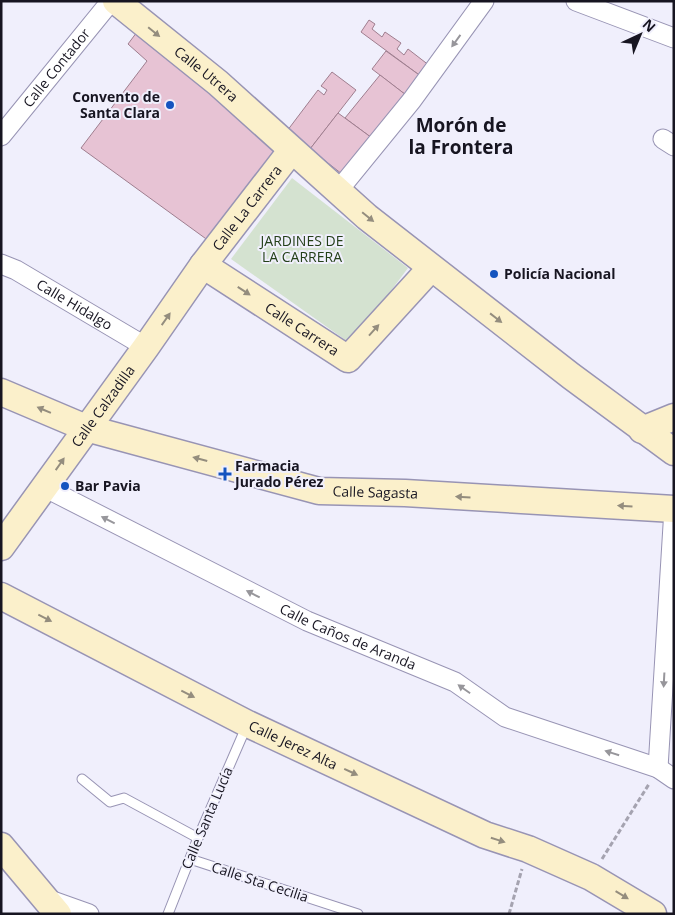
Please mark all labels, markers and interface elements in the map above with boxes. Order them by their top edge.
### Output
north arrow [615,10,665,60]
text: N [639,14,660,36]
street label: Calle Contador [18,24,94,111]
one-way arrow [148,26,161,37]
one-way arrow [450,34,461,47]
street label: Calle Utrera [171,42,242,106]
place label: Convento de Santa Clara [72,87,160,122]
marker: Convento de Santa Clara [164,99,176,111]
district label: Morón de la Frontera [408,112,514,160]
street label: Calle La Carrera [208,161,286,254]
one-way arrow [361,212,374,223]
park label: JARDINES DE LA CARRERA [259,231,343,266]
place label: Policía Nacional [504,264,615,283]
marker: Policía Nacional [488,268,500,280]
street label: Calle Hidalgo [33,274,116,334]
one-way arrow [237,287,250,296]
street label: Calle Carrera [262,298,343,360]
one-way arrow [161,312,171,325]
one-way arrow [489,312,502,323]
one-way arrow [368,325,380,337]
street label: Calle Calzadilla [67,361,139,451]
one-way arrow [36,406,51,413]
one-way arrow [192,455,207,463]
place label: Farmacia Jurado Pérez [233,456,324,491]
one-way arrow [55,458,65,471]
marker: Farmacia Jurado Pérez [219,468,231,480]
place label: Bar Pavia [75,476,141,495]
marker: Bar Pavia [59,480,71,492]
street label: Calle Sagasta [332,481,419,503]
one-way arrow [455,492,471,500]
one-way arrow [617,502,633,510]
one-way arrow [101,516,115,524]
one-way arrow [246,590,260,598]
street label: Calle Caños de Aranda [277,599,419,674]
one-way arrow [38,614,51,623]
one-way arrow [659,672,667,688]
one-way arrow [458,684,471,694]
one-way arrow [181,690,196,698]
street label: Calle Jerez Alta [246,716,341,774]
one-way arrow [605,749,620,756]
street label: Calle Santa Lucía [176,764,237,872]
one-way arrow [343,768,358,776]
one-way arrow [491,836,506,844]
street label: Calle Sta Cecilia [209,857,311,906]
one-way arrow [615,891,628,900]

